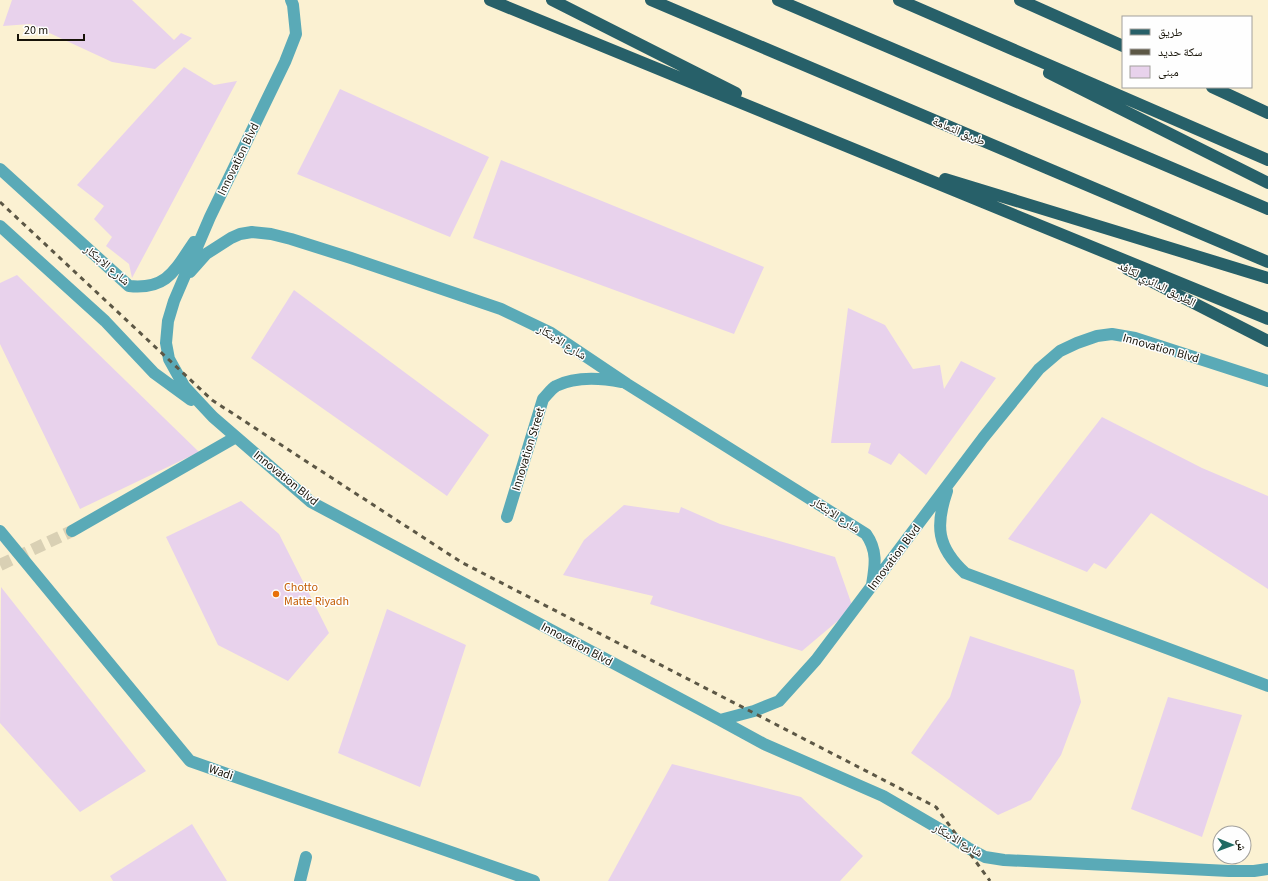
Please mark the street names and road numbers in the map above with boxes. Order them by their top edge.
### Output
street label: طريق الثمامة [930,113,988,150]
street label: Innovation Blvd [214,120,263,198]
street label: شارع الابتكار [79,241,133,290]
street label: الطريق الدائري لكافد [1114,257,1199,312]
street label: شارع الابتكار [533,320,590,364]
street label: Innovation Blvd [1121,329,1201,368]
street label: Innovation Street [508,405,549,493]
street label: Innovation Blvd [250,447,322,510]
street label: شارع الابتكار [807,493,864,538]
street label: Innovation Blvd [864,521,925,594]
street label: Innovation Blvd [538,618,616,670]
street label: Wadi [206,760,235,785]
street label: شارع الابتكار [929,819,986,862]

